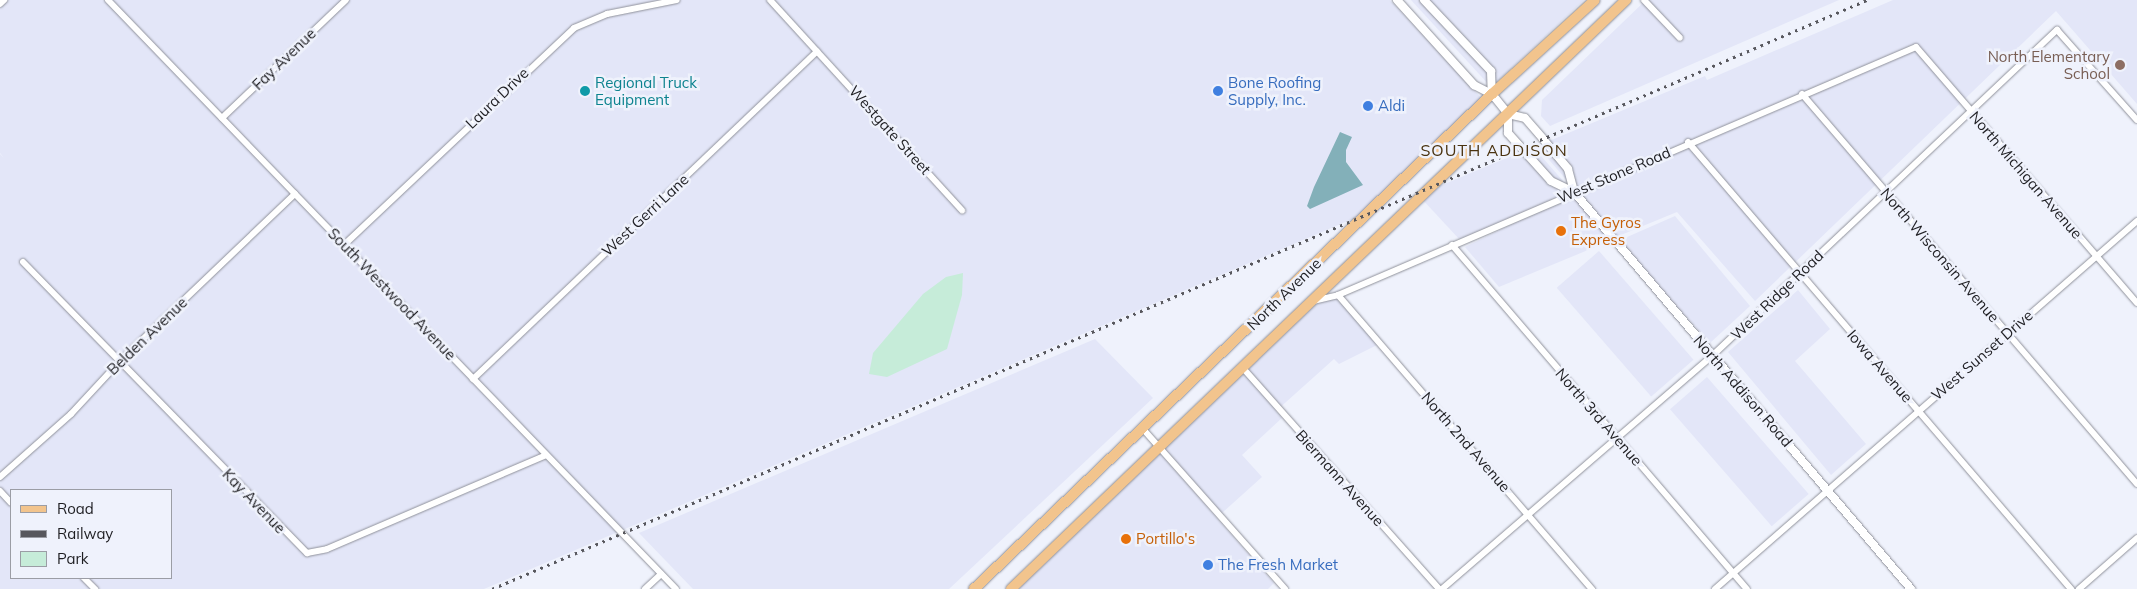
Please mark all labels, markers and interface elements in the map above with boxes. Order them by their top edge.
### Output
street label: Fay Avenue [249,24,319,94]
place label: North Elementary School [1988,47,2110,82]
marker: North Elementary School [2114,59,2126,71]
street label: Laura Drive [462,64,532,132]
place label: Regional Truck Equipment [595,73,697,108]
place label: Bone Roofing Supply, Inc. [1228,73,1321,108]
street label: Westgate Street [845,82,935,178]
marker: Regional Truck Equipment [579,85,591,97]
marker: Bone Roofing Supply, Inc. [1212,85,1224,97]
place label: Aldi [1378,97,1405,115]
marker: Aldi [1362,100,1374,112]
street label: North Michigan Avenue [1966,108,2086,242]
district label: SOUTH ADDISON [1419,140,1569,160]
street label: West Stone Road [1555,143,1673,207]
street label: West Gerri Lane [598,170,692,260]
street label: North Wisconsin Avenue [1877,184,2003,326]
place label: The Gyros Express [1571,213,1641,248]
street label: South Westwood Avenue [324,224,460,364]
marker: The Gyros Express [1555,225,1567,237]
street label: West Ridge Road [1727,246,1827,344]
street label: North Avenue [1243,254,1325,334]
street label: Belden Avenue [103,293,191,379]
street label: West Sunset Drive [1928,306,2036,404]
street label: Iowa Avenue [1844,326,1916,406]
street label: North Addison Road [1690,332,1796,450]
street label: North 3rd Avenue [1552,365,1646,469]
street label: North 2nd Avenue [1418,388,1514,496]
street label: Biermann Avenue [1292,426,1388,530]
street label: Kay Avenue [219,465,289,537]
legend [10,489,172,579]
text: Road [57,499,94,518]
text: Railway [57,524,113,543]
place label: Portillo's [1136,530,1195,548]
marker: Portillo's [1120,533,1132,545]
text: Park [57,549,89,568]
place label: The Fresh Market [1218,556,1338,574]
marker: The Fresh Market [1202,559,1214,571]

